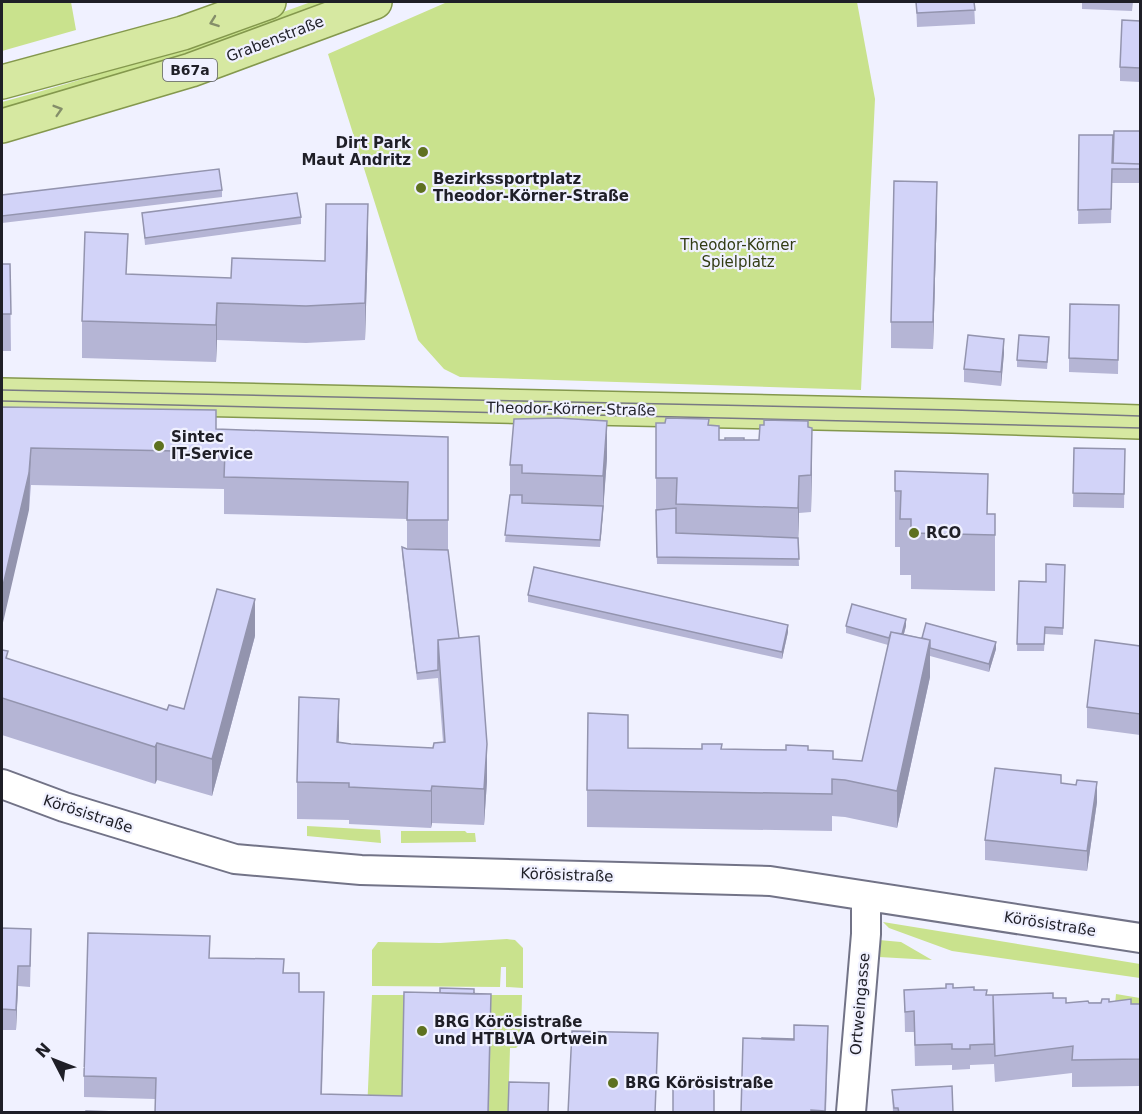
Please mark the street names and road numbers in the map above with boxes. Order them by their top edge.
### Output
street label: Grabenstraße [224,12,326,66]
road number: B67a [163,59,217,81]
street label: Theodor-Körner-Straße [485,399,656,419]
street label: Körösistraße [41,791,135,837]
street label: Körösistraße [520,864,614,886]
street label: Körösistraße [1003,908,1097,940]
street label: Ortweingasse [847,952,873,1056]

